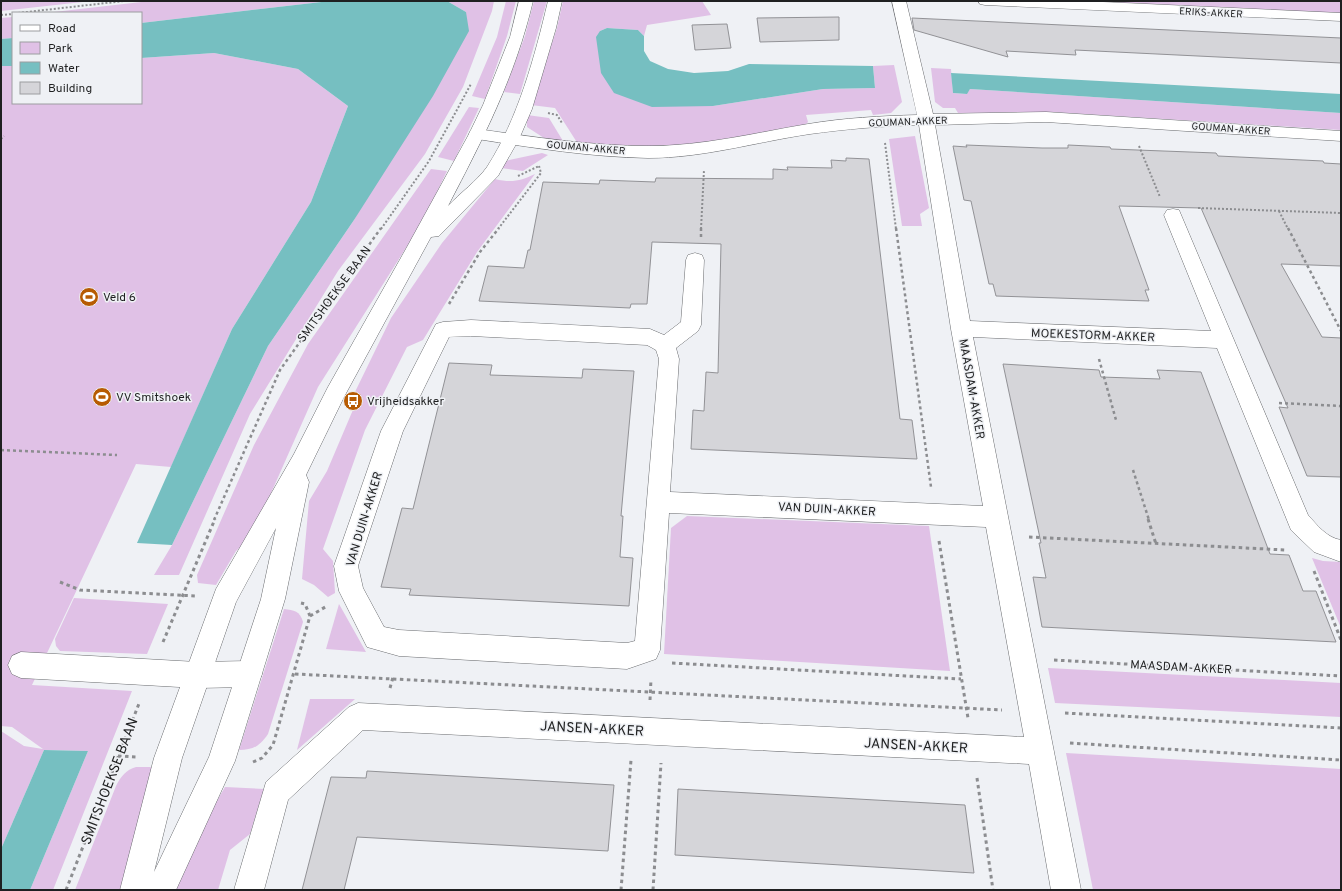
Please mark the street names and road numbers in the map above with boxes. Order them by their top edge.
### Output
street label: ERIKS-AKKER [1179,5,1243,22]
street label: GOUMAN-AKKER [868,115,948,130]
street label: GOUMAN-AKKER [1191,120,1271,139]
street label: GOUMAN-AKKER [546,139,626,158]
street label: SMITSHOEKSE BAAN [294,243,375,346]
street label: MOEKESTORM-AKKER [1031,326,1155,346]
street label: MAASDAM-AKKER [954,338,988,441]
street label: VAN DUIN-AKKER [343,470,387,569]
street label: VAN DUIN-AKKER [777,499,876,521]
street label: MAASDAM-AKKER [1130,657,1232,679]
street label: SMITSHOEKSE BAAN [78,716,142,847]
street label: JANSEN-AKKER [539,718,644,741]
street label: JANSEN-AKKER [863,735,968,758]

